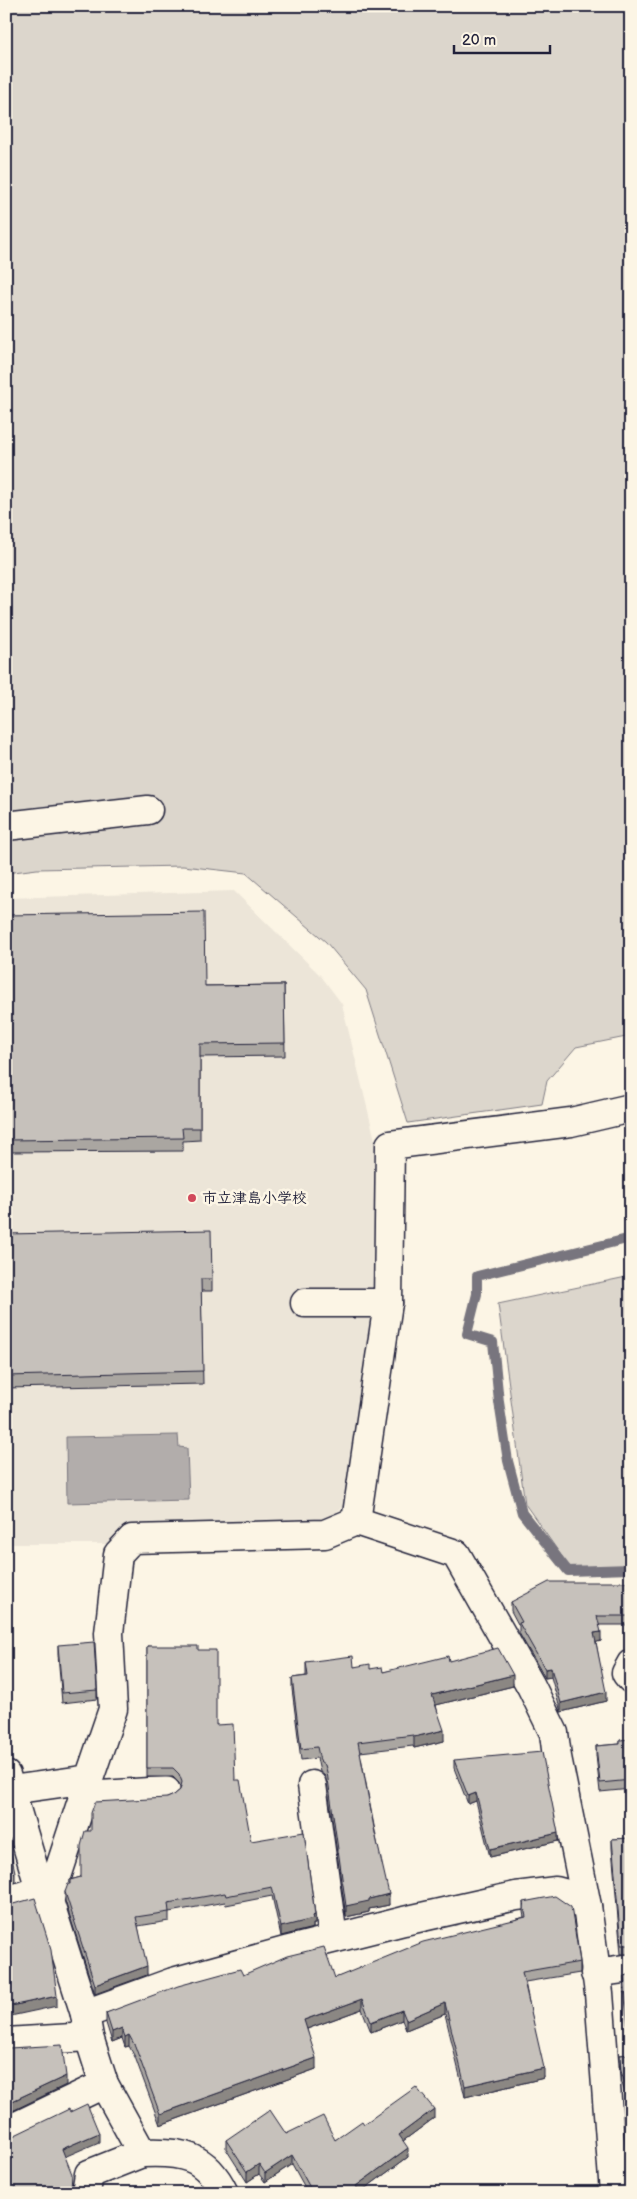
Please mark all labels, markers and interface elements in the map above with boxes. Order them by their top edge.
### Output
scale bar [454,22,551,54]
text: 20 m [462,31,496,50]
place label: 市立津島小学校 [202,1189,307,1208]
marker: 市立津島小学校 [186,1192,198,1204]

